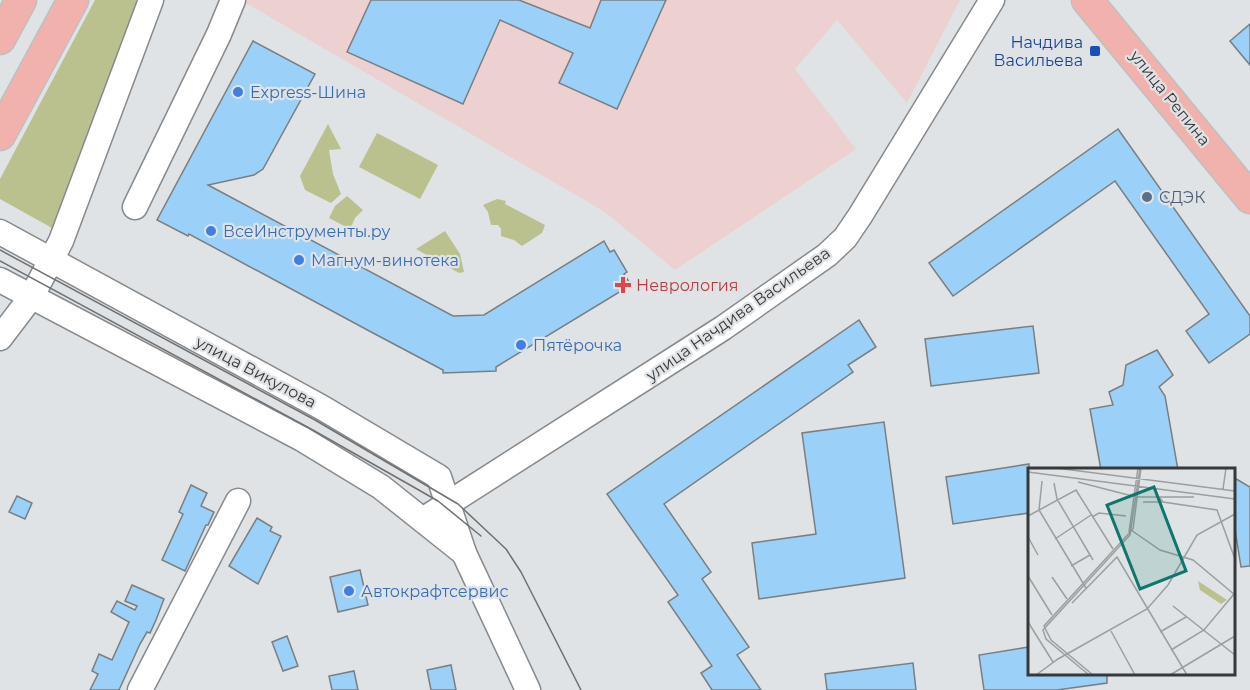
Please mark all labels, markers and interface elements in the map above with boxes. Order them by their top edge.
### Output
place label: Начдива Васильева [994,33,1083,70]
marker: Начдива Васильева [1088,44,1102,58]
street label: улица Репина [1125,46,1214,149]
place label: Express-Шина [250,83,366,102]
marker: Express-Шина [231,85,245,99]
place label: СДЭК [1159,188,1205,207]
marker: СДЭК [1140,190,1154,204]
place label: ВсеИнструменты.ру [223,222,390,241]
marker: ВсеИнструменты.ру [204,224,218,238]
street label: улица Начдива Васильева [642,243,834,386]
place label: Магнум-винотека [311,251,459,270]
marker: Магнум-винотека [292,253,306,267]
marker: Неврология [614,276,632,294]
place label: Неврология [636,276,738,295]
street label: улица Викулова [191,332,320,412]
place label: Пятёрочка [533,336,622,355]
marker: Пятёрочка [514,338,528,352]
inset map [1028,468,1235,675]
place label: Автокрафтсервис [361,582,508,601]
marker: Автокрафтсервис [342,584,356,598]

